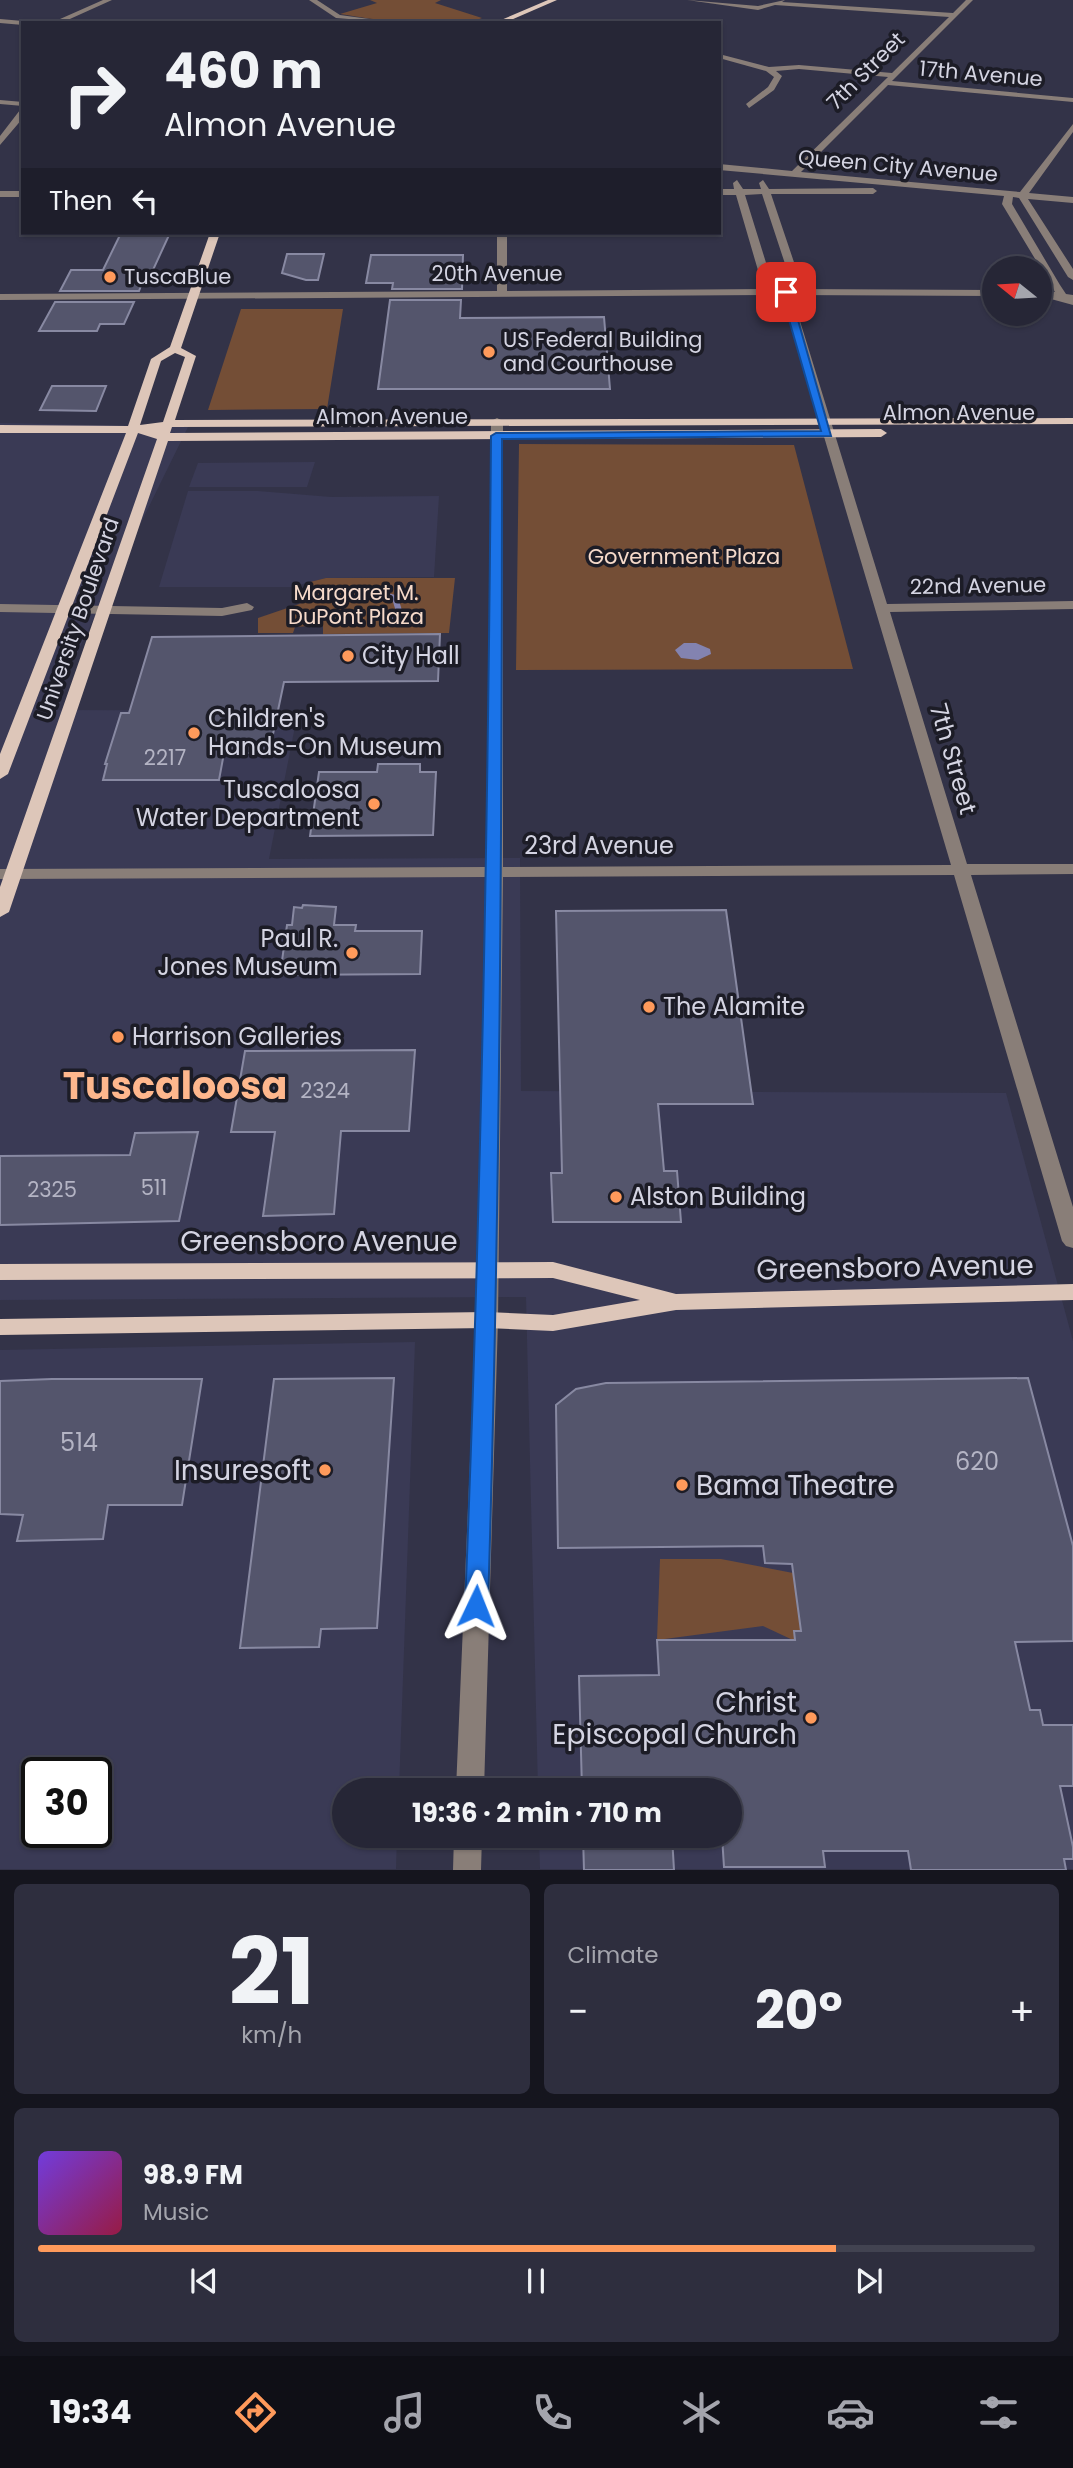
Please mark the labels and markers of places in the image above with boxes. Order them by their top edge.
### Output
place label: TuscaBlue [124,262,231,291]
pin [756,262,816,322]
marker: TuscaBlue [102,269,118,285]
place label: US Federal Building and Courthouse [503,325,702,378]
marker: US Federal Building and Courthouse [481,344,497,360]
place label: City Hall [362,639,460,672]
marker: City Hall [340,648,356,664]
place label: Children's Hands-On Museum [208,702,442,763]
marker: Children's Hands-On Museum [186,725,202,741]
place label: Tuscaloosa Water Department [136,773,360,834]
marker: Tuscaloosa Water Department [366,796,382,812]
place label: Paul R. Jones Museum [157,922,338,983]
marker: Paul R. Jones Museum [344,945,360,961]
place label: The Alamite [663,990,805,1023]
marker: The Alamite [641,999,657,1015]
place label: Harrison Galleries [132,1020,342,1053]
marker: Harrison Galleries [110,1029,126,1045]
place label: Alston Building [630,1180,806,1213]
marker: Alston Building [608,1189,624,1205]
place label: Insuresoft [174,1451,311,1490]
marker: Insuresoft [317,1462,333,1478]
place label: Bama Theatre [696,1466,895,1505]
marker: Bama Theatre [674,1477,690,1493]
place label: Christ Episcopal Church [552,1683,797,1754]
marker: Christ Episcopal Church [803,1710,819,1726]

